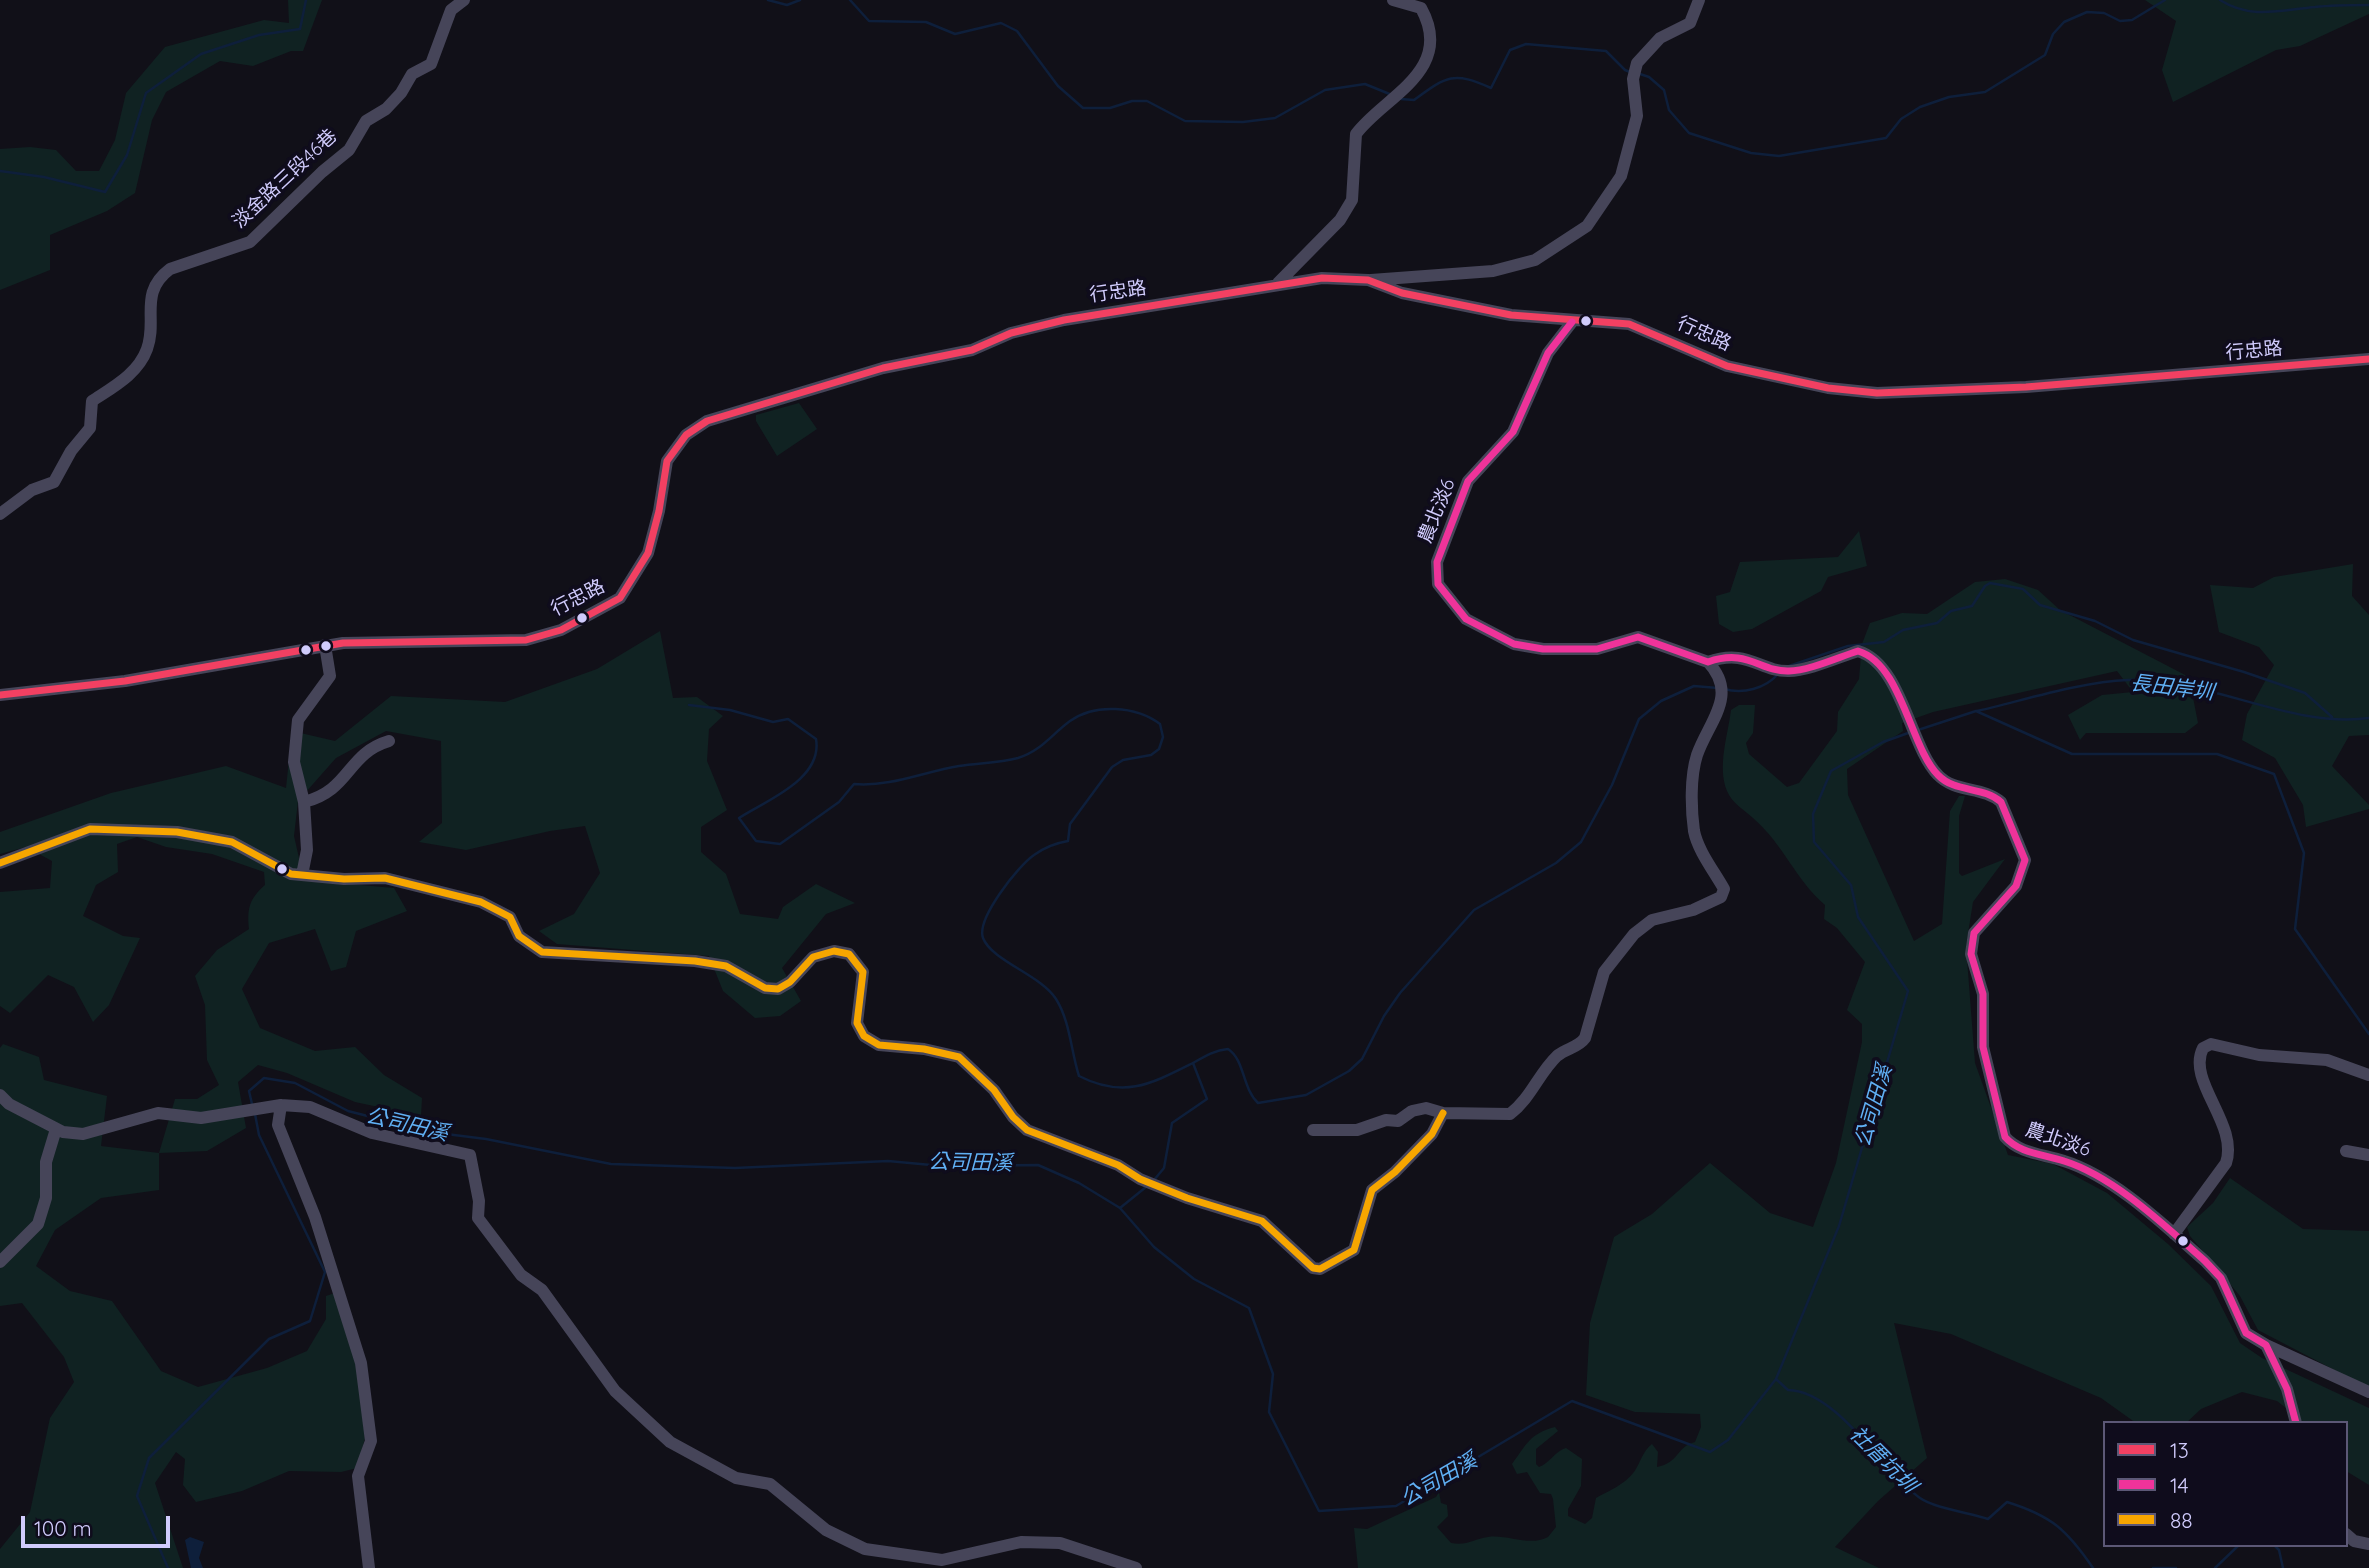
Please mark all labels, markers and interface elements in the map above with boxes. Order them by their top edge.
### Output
street label: 淡金路三段46巷 [228,125,342,233]
street label: 行忠路 [1088,277,1148,307]
street label: 行忠路 [1673,312,1735,356]
unlabelled marker [1579,314,1593,328]
street label: 行忠路 [2225,337,2283,365]
street label: 農北淡6 [1414,476,1460,546]
street label: 行忠路 [547,575,609,621]
unlabelled marker [575,611,589,625]
unlabelled marker [319,639,333,653]
unlabelled marker [299,643,313,657]
water label: 長田岸圳 [2129,670,2215,706]
unlabelled marker [275,862,289,876]
water label: 公司田溪 [1850,1062,1898,1150]
water label: 公司田溪 [363,1103,451,1147]
street label: 農北淡6 [2023,1118,2093,1162]
water label: 公司田溪 [928,1150,1012,1176]
unlabelled marker [2176,1234,2190,1248]
water label: 社厝坑圳 [1844,1421,1922,1499]
legend [2103,1421,2348,1547]
text: 13 [2170,1437,2189,1463]
water label: 公司田溪 [1396,1448,1482,1512]
text: 14 [2170,1472,2189,1498]
scale bar [24,1502,173,1546]
text: 88 [2170,1507,2193,1533]
text: 100 m [34,1515,92,1541]

